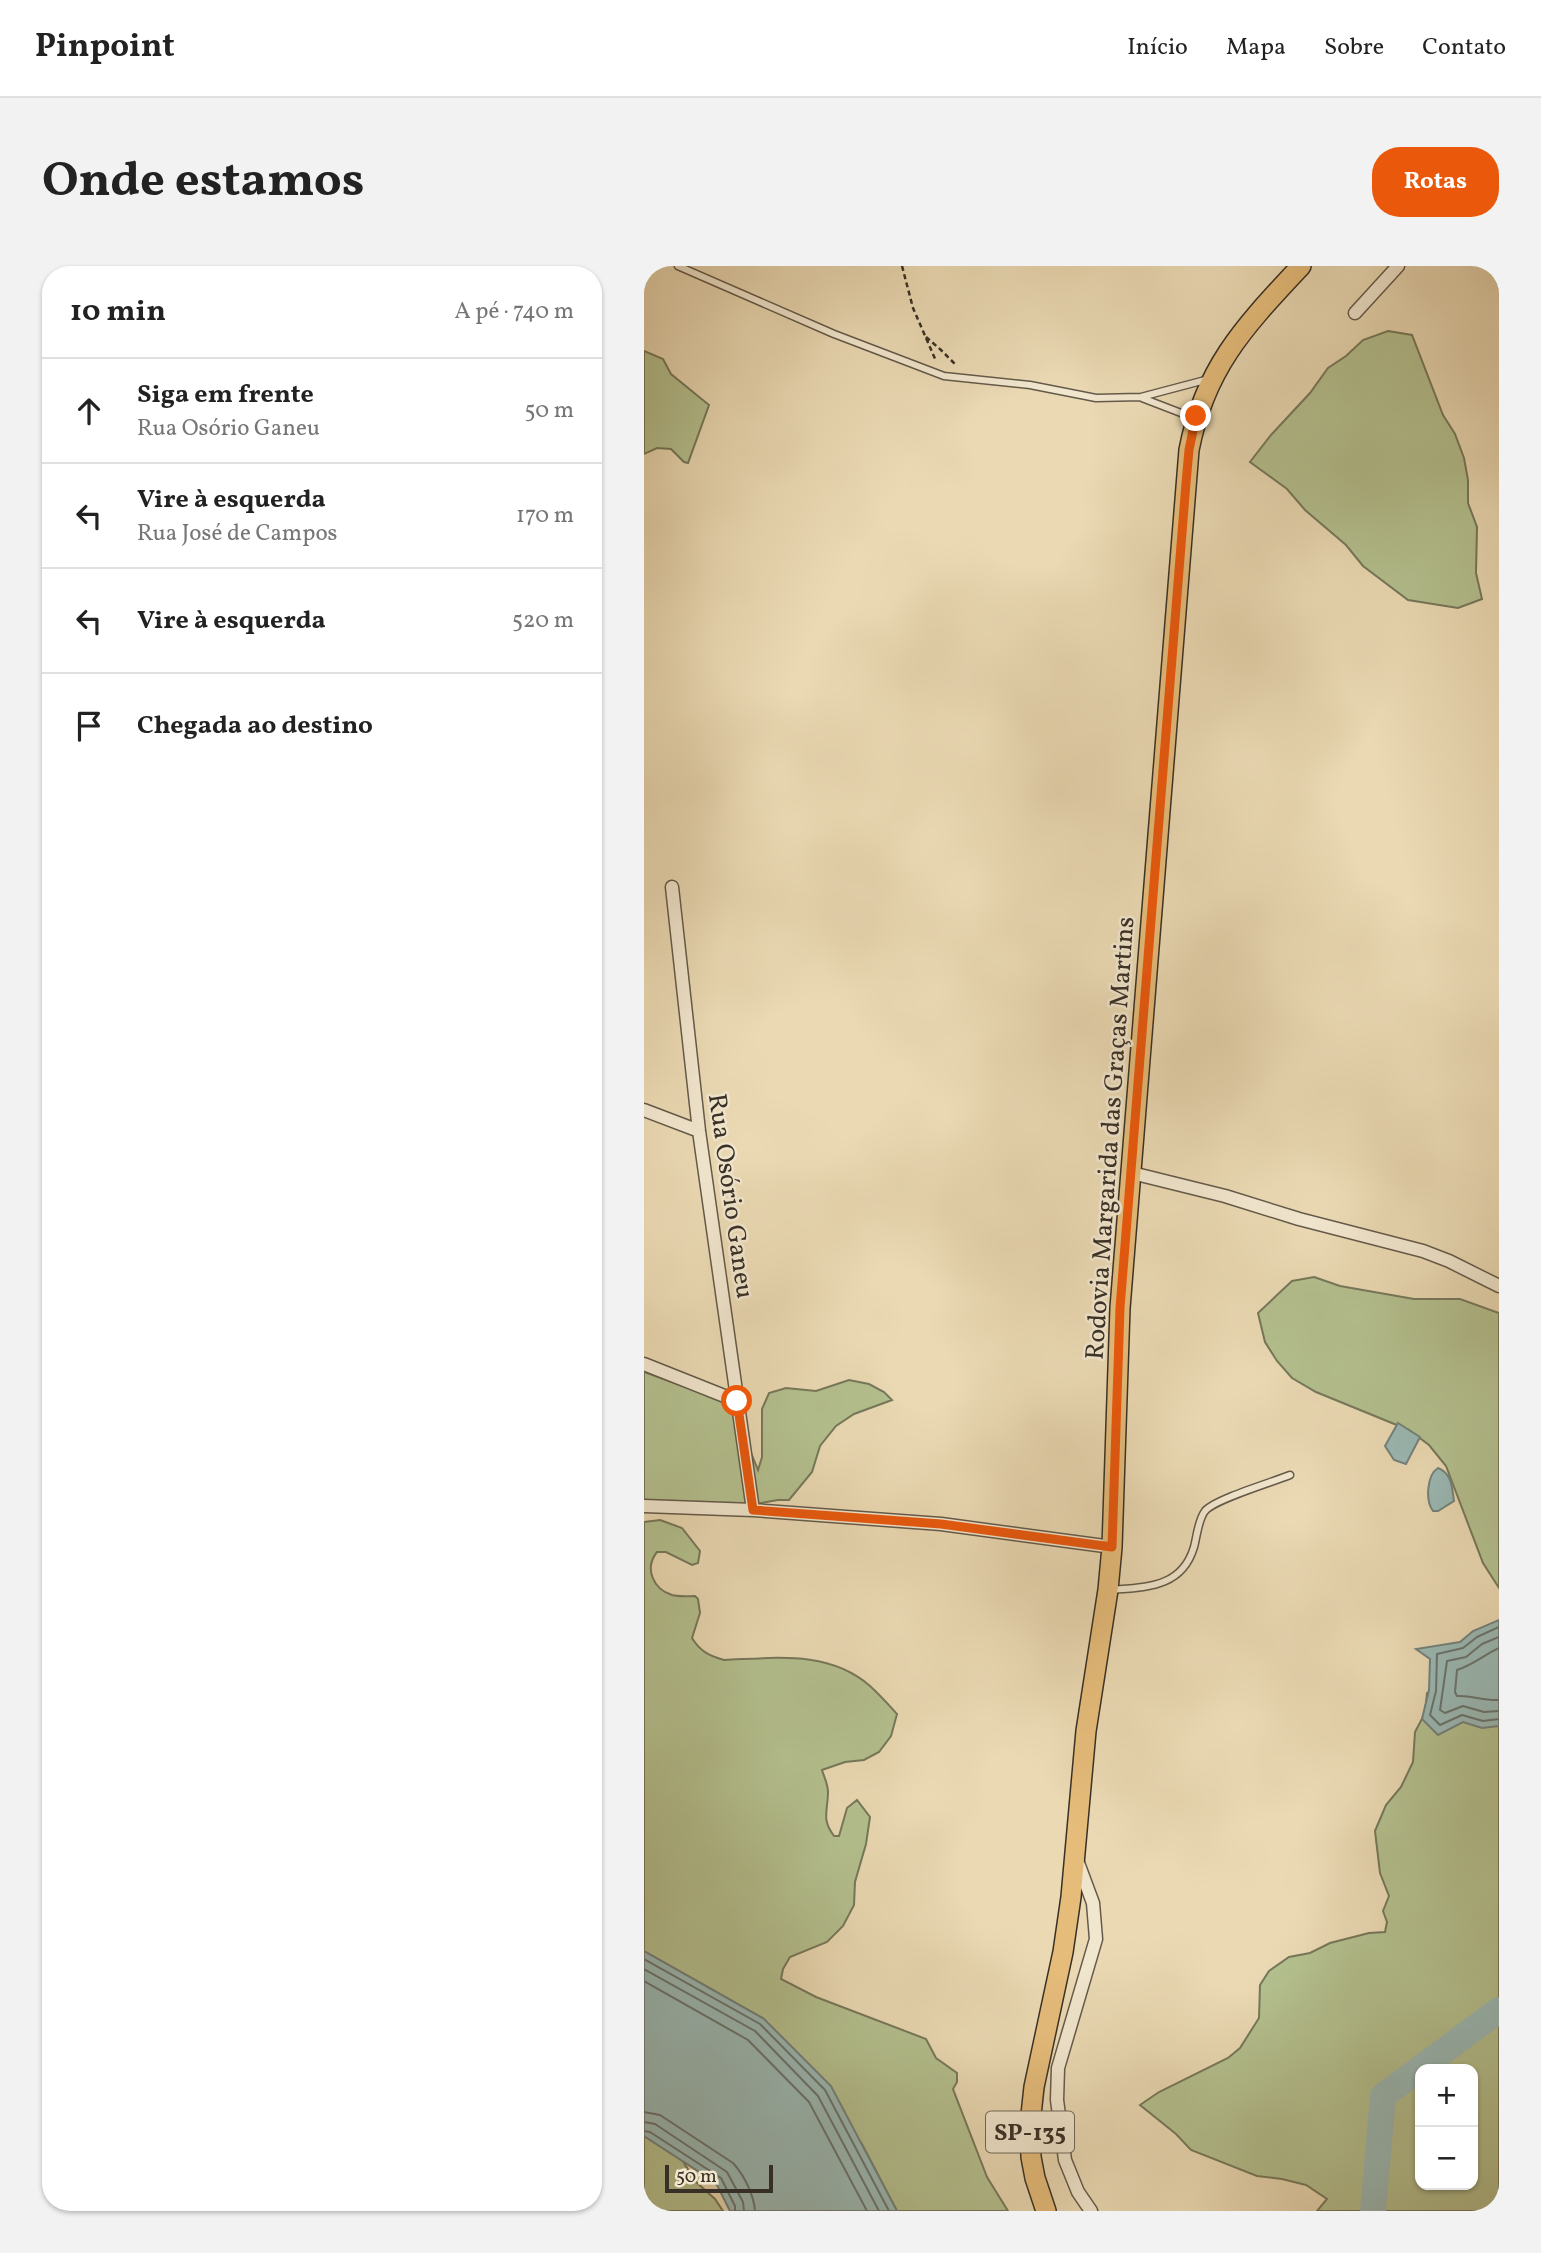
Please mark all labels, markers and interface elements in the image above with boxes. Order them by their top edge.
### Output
text: Pinpoint [35,25,175,71]
text: Início [1127,31,1188,65]
text: Mapa [1226,31,1286,65]
text: Sobre [1324,31,1384,65]
text: Contato [1422,31,1506,65]
button: Rotas [1372,147,1499,217]
text: Onde estamos [42,148,364,217]
text: 10 min [70,291,166,333]
text: A pé · 740 m [455,296,574,328]
text: Siga em frente [137,377,314,413]
icon: ahead [70,392,108,430]
text: 50 m [525,395,574,427]
route end [1180,400,1211,431]
text: Rua Osório Ganeu [137,413,320,445]
text: Vire à esquerda [137,482,326,518]
icon: left [70,497,108,535]
text: 170 m [516,500,574,532]
text: Rua José de Campos [137,518,337,550]
icon: left [70,602,108,640]
text: Vire à esquerda [137,603,326,639]
text: 520 m [512,605,574,637]
icon: arrive [70,707,108,745]
text: Chegada ao destino [137,708,373,744]
street label: Rodovia Margarida das Graças Martins [1078,915,1144,1361]
street label: Rua Osório Ganeu [698,1091,762,1301]
route start [721,1385,752,1416]
map controls [1415,2064,1478,2190]
button: + [1415,2064,1478,2127]
road number: SP-135 [986,2111,1074,2152]
button: − [1415,2127,1478,2190]
scale bar [665,2162,774,2194]
text: 50 m [676,2164,717,2190]

